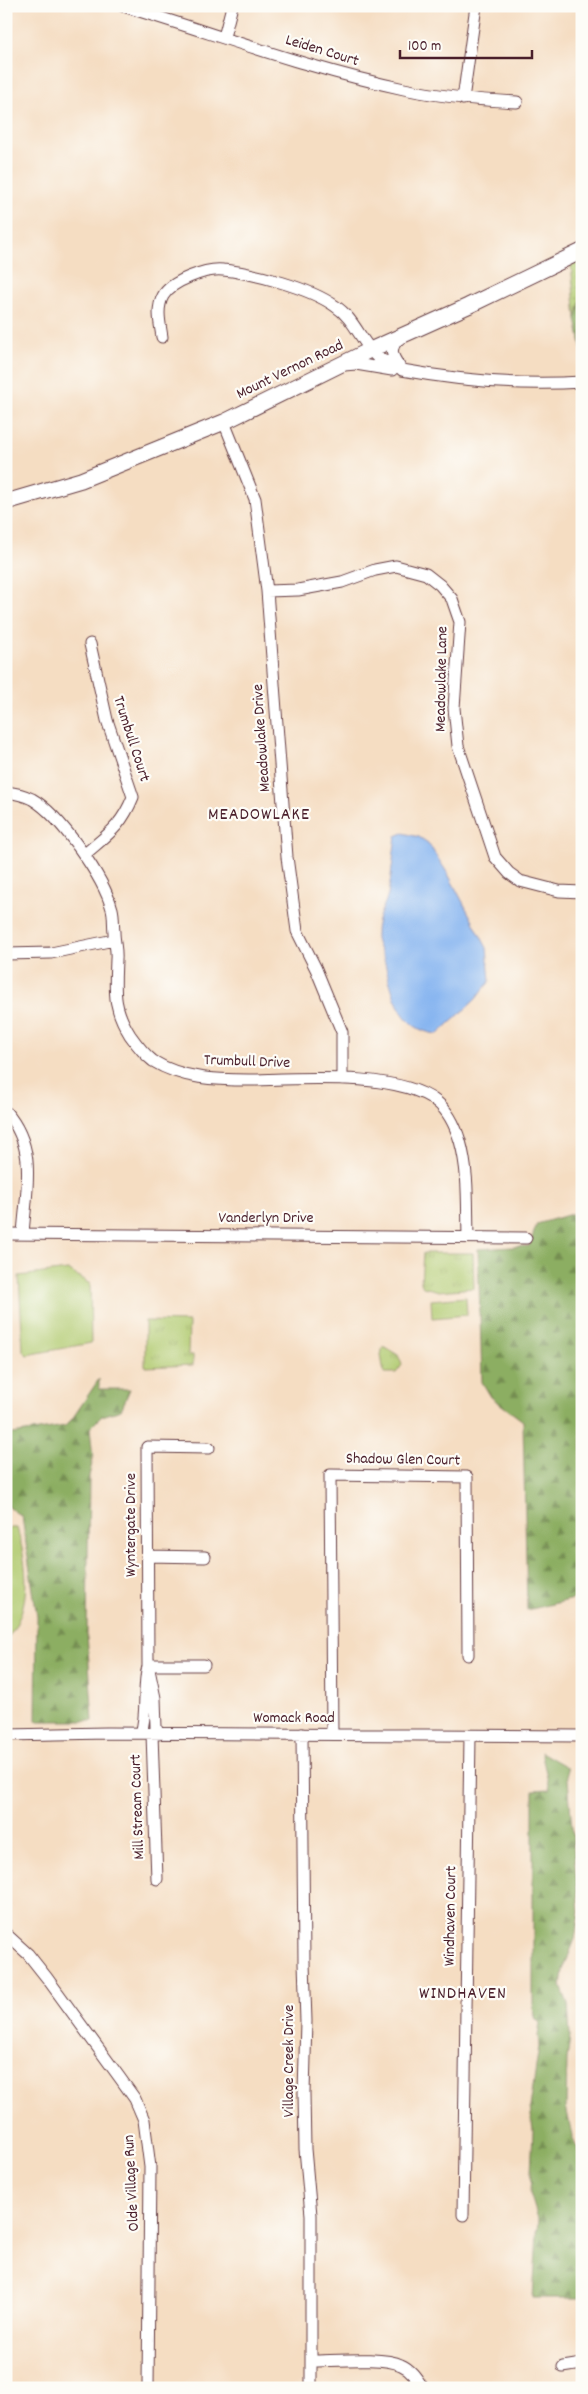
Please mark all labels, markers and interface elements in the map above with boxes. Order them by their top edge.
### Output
scale bar [400,28,533,60]
street label: Leiden Court [282,29,362,73]
text: 100 m [408,36,441,58]
street label: Mount Vernon Road [233,334,347,406]
street label: Meadowlake Lane [430,626,454,732]
street label: Meadowlake Drive [247,683,277,793]
street label: Trumbull Court [106,693,156,785]
district label: MEADOWLAKE [208,803,310,828]
street label: Trumbull Drive [204,1049,290,1075]
street label: Vanderlyn Drive [218,1207,314,1230]
street label: Shadow Glen Court [346,1448,460,1472]
street label: Wyntergate Drive [120,1473,143,1577]
street label: Womack Road [253,1707,335,1730]
street label: Mill Stream Court [125,1754,151,1860]
street label: Windhaven Court [439,1866,463,1966]
district label: WINDHAVEN [419,1982,507,2007]
street label: Village Creek Drive [278,2005,301,2117]
street label: Olde Village Run [118,2134,146,2232]

